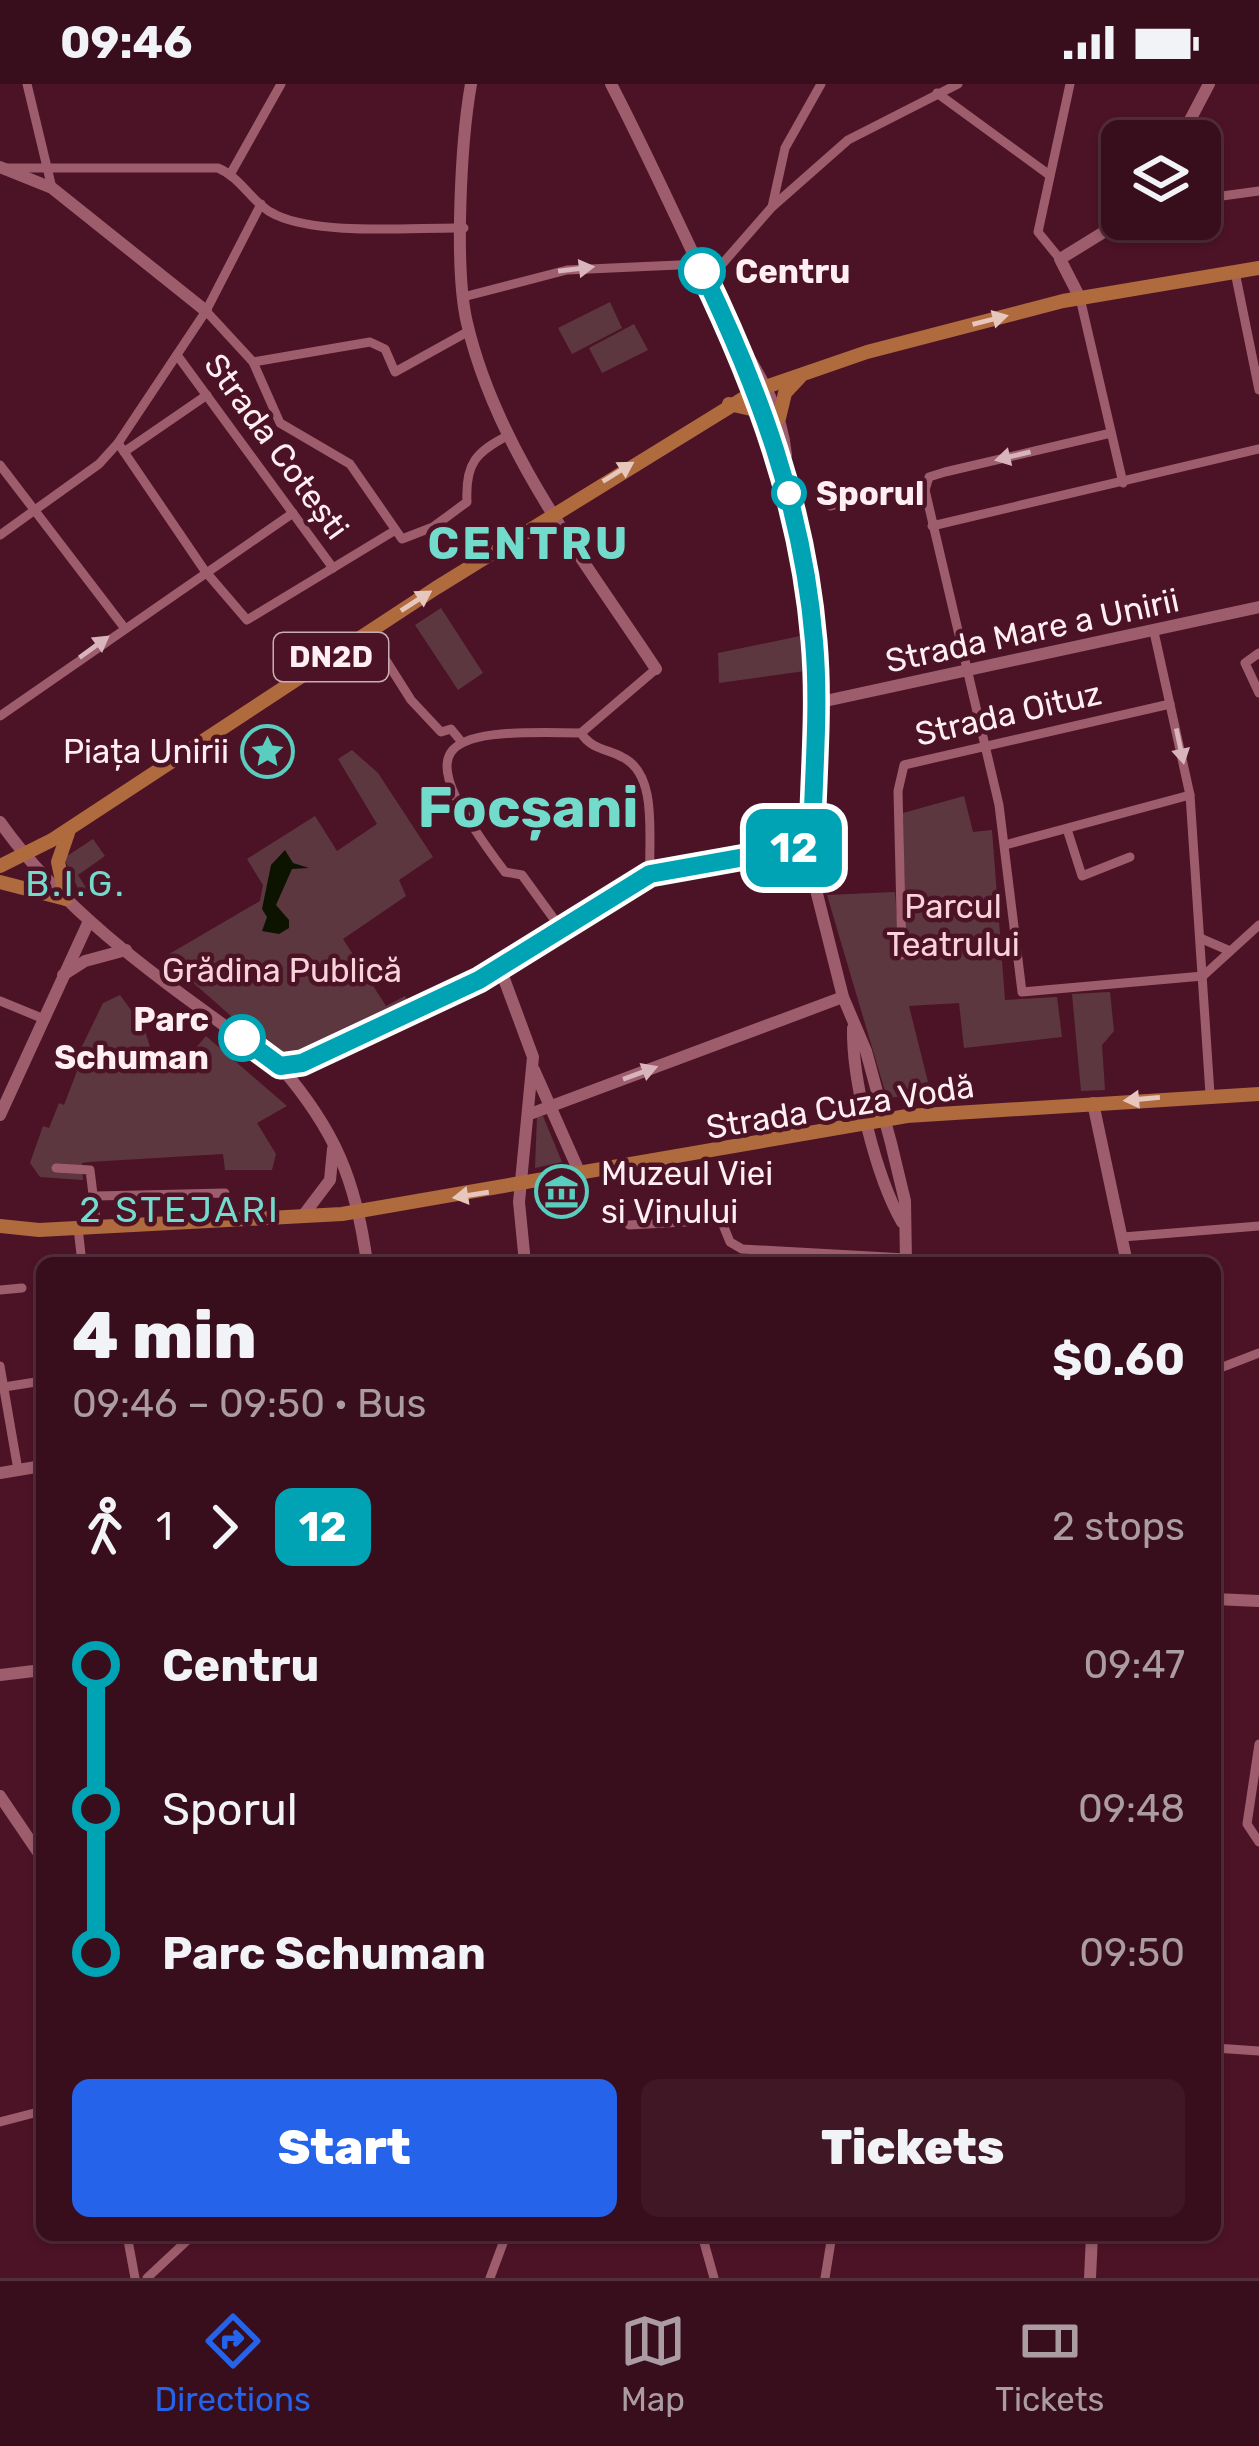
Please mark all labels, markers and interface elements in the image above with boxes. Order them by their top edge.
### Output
text: 09:46 [60,16,193,69]
map controls [1101,120,1221,240]
button: layers [1101,120,1221,240]
marker: Centru [680,249,724,293]
place label: Centru [735,252,850,291]
one-way arrow [558,259,595,278]
one-way arrow [971,310,1008,329]
street label: Strada Cotești [196,346,357,547]
one-way arrow [993,448,1031,467]
one-way arrow [601,462,635,483]
place label: Sporul [816,474,924,513]
marker: Sporul [773,477,805,509]
district label: CENTRU [428,517,630,570]
street label: Strada Mare a Unirii [882,580,1182,681]
one-way arrow [400,590,433,612]
road number: DN2D [274,633,388,681]
one-way arrow [78,635,110,659]
street label: Strada Oituz [911,673,1105,754]
place icon: Piața Unirii [240,723,296,779]
one-way arrow [1171,728,1190,766]
place label: Piața Unirii [63,732,229,771]
district label: Focșani [417,774,639,841]
line badge: 12 [740,809,848,887]
text: 12 [770,823,818,873]
district label: B.I.G. [25,862,127,905]
park label: Parcul Teatrului [886,887,1020,964]
park label: Grădina Publică [162,951,402,990]
place label: Parc Schuman [54,1000,209,1077]
marker: Parc Schuman [220,1016,264,1060]
one-way arrow [622,1063,658,1081]
street label: Strada Cuza Vodă [703,1066,977,1147]
one-way arrow [1123,1090,1160,1109]
place label: Muzeul Viei si Vinului [601,1154,773,1231]
museum icon: Muzeul Viei si Vinului [534,1164,590,1220]
one-way arrow [452,1186,489,1205]
district label: 2 STEJARI [79,1188,281,1231]
text: 4 min [72,1296,257,1375]
text: $0.60 [1052,1333,1185,1386]
text: 09:46 – 09:50 · Bus [72,1381,426,1427]
icon: walk [72,1494,138,1560]
icon: forward [191,1494,257,1560]
text: 12 [299,1502,347,1552]
text: 1 [156,1504,173,1550]
text: 2 stops [1052,1504,1185,1550]
text: Centru [162,1639,319,1692]
text: 09:47 [1084,1642,1185,1688]
text: Sporul [162,1783,298,1836]
text: 09:48 [1078,1786,1185,1832]
text: Parc Schuman [162,1927,486,1980]
text: 09:50 [1079,1930,1185,1976]
button: Start [72,2079,617,2217]
button: Tickets [641,2079,1185,2217]
tab: Directions [155,2308,311,2419]
tab: Map [620,2308,686,2419]
tab: Tickets [995,2308,1104,2419]

